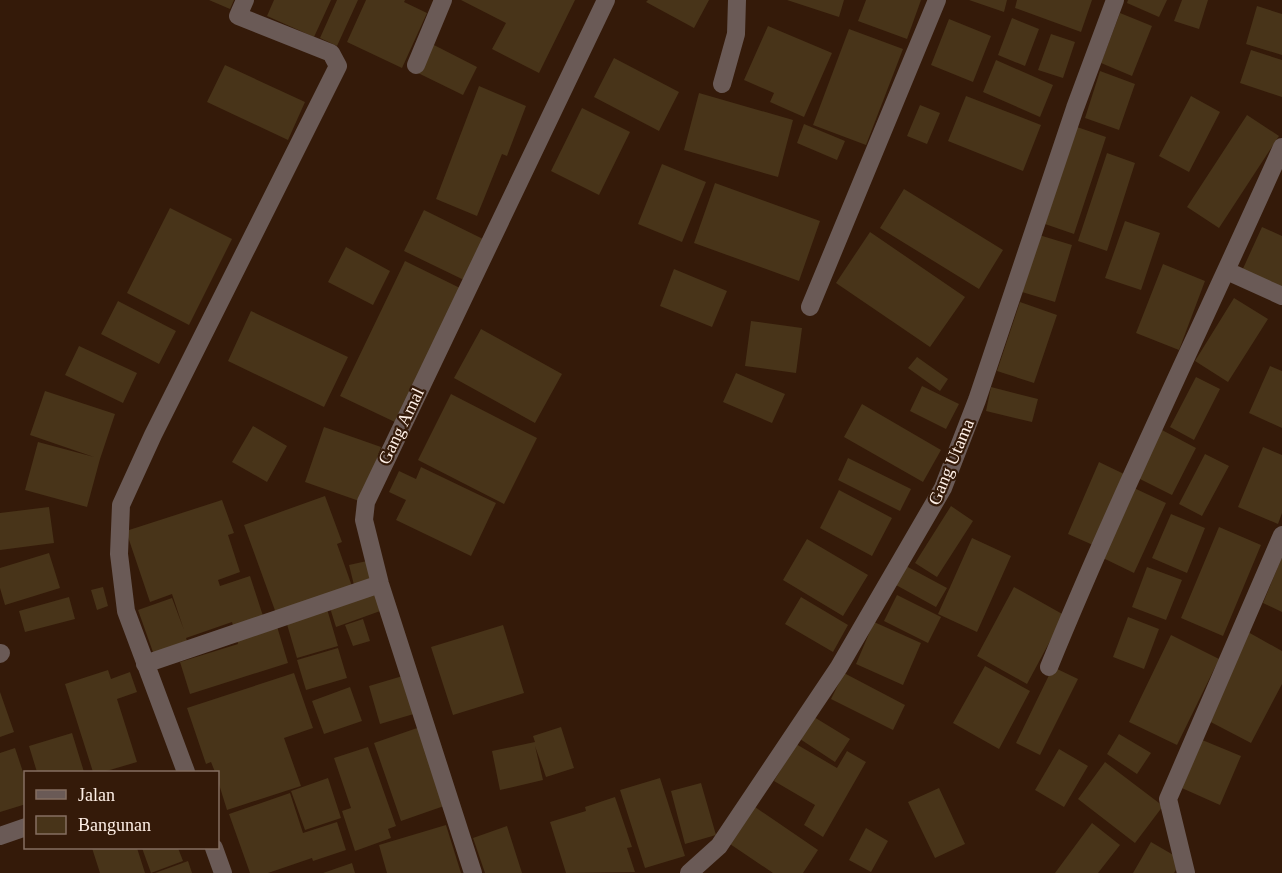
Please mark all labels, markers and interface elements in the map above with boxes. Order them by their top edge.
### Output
street label: Gang Amal [374,385,428,467]
street label: Gang Utama [924,416,978,508]
legend [24,771,219,849]
text: Jalan [78,785,115,805]
text: Bangunan [78,815,151,835]

